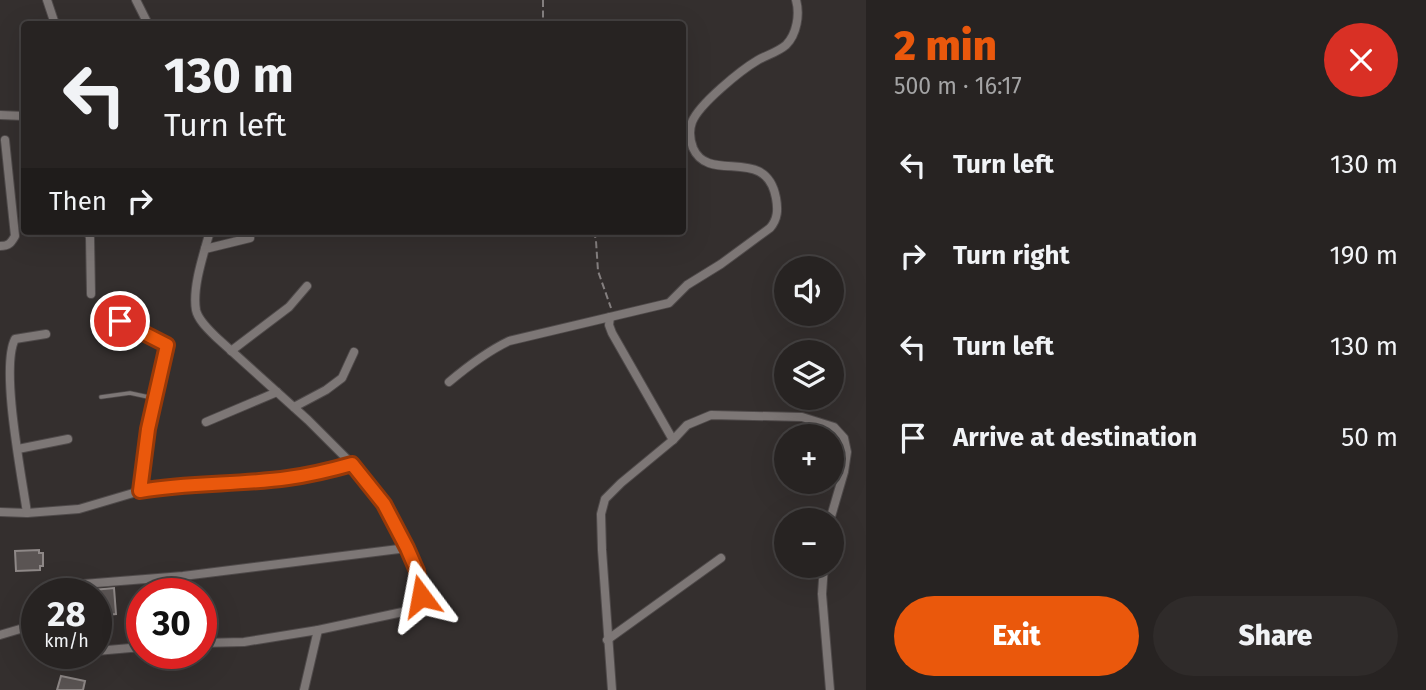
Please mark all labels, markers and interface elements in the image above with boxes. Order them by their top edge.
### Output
text: 2 min [894,21,997,71]
button: close [1324,23,1398,97]
text: 130 m [164,46,294,105]
icon: left [49,49,140,140]
text: 500 m · 16:17 [894,72,1022,100]
text: Turn left [164,106,286,144]
icon: left [894,146,932,184]
text: Turn left [953,149,1054,180]
text: 130 m [1330,149,1398,180]
icon: right [121,182,159,220]
text: Then [49,186,107,217]
icon: right [894,237,932,275]
text: Turn right [953,240,1070,271]
text: 190 m [1329,240,1398,271]
map controls [774,256,844,578]
button: sound [774,256,844,326]
pin [90,291,150,351]
icon: arrive [101,302,139,340]
icon: left [894,328,932,366]
text: Turn left [953,331,1054,362]
text: 130 m [1330,331,1398,362]
button: layers [774,340,844,410]
icon: arrive [894,419,932,457]
text: Arrive at destination [953,422,1197,453]
text: 50 m [1341,422,1398,453]
button: + [774,424,844,494]
button: − [774,508,844,578]
position arrow [384,559,458,633]
speed limit sign: 30 [126,578,217,669]
text: 28 [47,593,86,635]
button: Exit [894,596,1139,676]
button: Share [1153,596,1398,676]
text: km/h [44,630,89,652]

